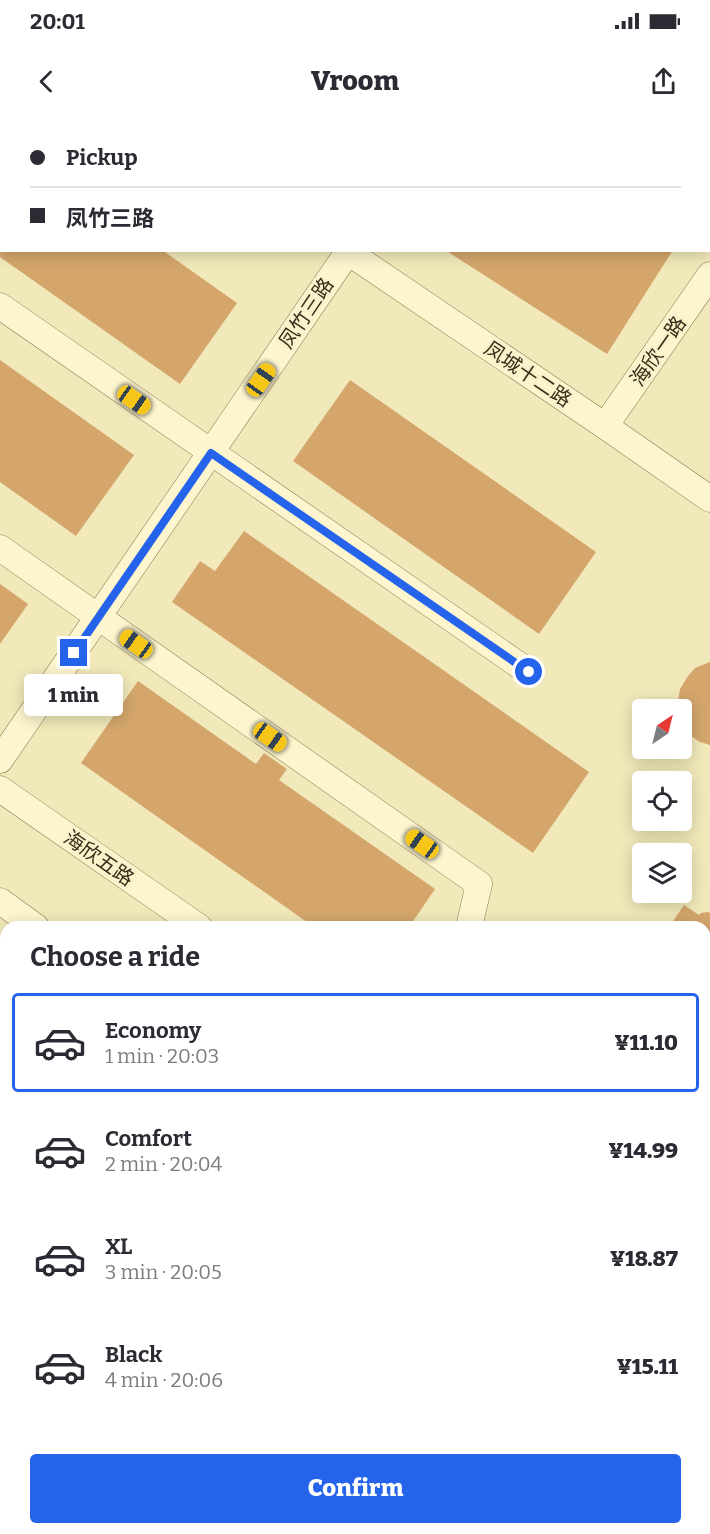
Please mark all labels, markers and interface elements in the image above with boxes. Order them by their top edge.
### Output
text: 20:01 [30,8,85,35]
icon: back [30,65,63,98]
text: Vroom [311,65,399,97]
icon: share [647,65,680,98]
text: Pickup [66,144,138,171]
text: 凤竹三路 [66,205,154,232]
street label: 凤竹三路 [274,273,338,353]
street label: 海欣一路 [625,311,691,391]
street label: 凤城十二路 [480,336,576,412]
car [243,360,279,400]
car [114,382,154,418]
car [116,626,156,662]
route end [60,639,87,666]
route start [515,658,542,685]
callout: 1 min [25,674,124,716]
text: 1 min [48,683,99,707]
north arrow [632,699,692,759]
map controls [632,699,692,903]
car [250,719,290,755]
button: locate [632,771,692,831]
street label: 海欣五路 [59,825,139,891]
car [402,826,442,862]
button: layers [632,843,692,903]
text: Choose a ride [30,941,200,973]
icon: car [33,1016,87,1070]
text: Economy [105,1017,201,1044]
text: ¥11.10 [615,1029,678,1056]
text: 1 min · 20:03 [105,1044,219,1068]
icon: car [33,1124,87,1178]
text: Comfort [105,1125,192,1152]
text: ¥14.99 [609,1137,678,1164]
text: 2 min · 20:04 [105,1152,222,1176]
icon: car [33,1232,87,1286]
text: XL [105,1233,132,1260]
text: ¥18.87 [610,1245,678,1272]
text: 3 min · 20:05 [105,1260,222,1284]
icon: car [33,1340,87,1394]
text: Black [105,1341,162,1368]
text: ¥15.11 [617,1353,678,1380]
text: 4 min · 20:06 [105,1368,223,1392]
button: Confirm [30,1454,681,1523]

